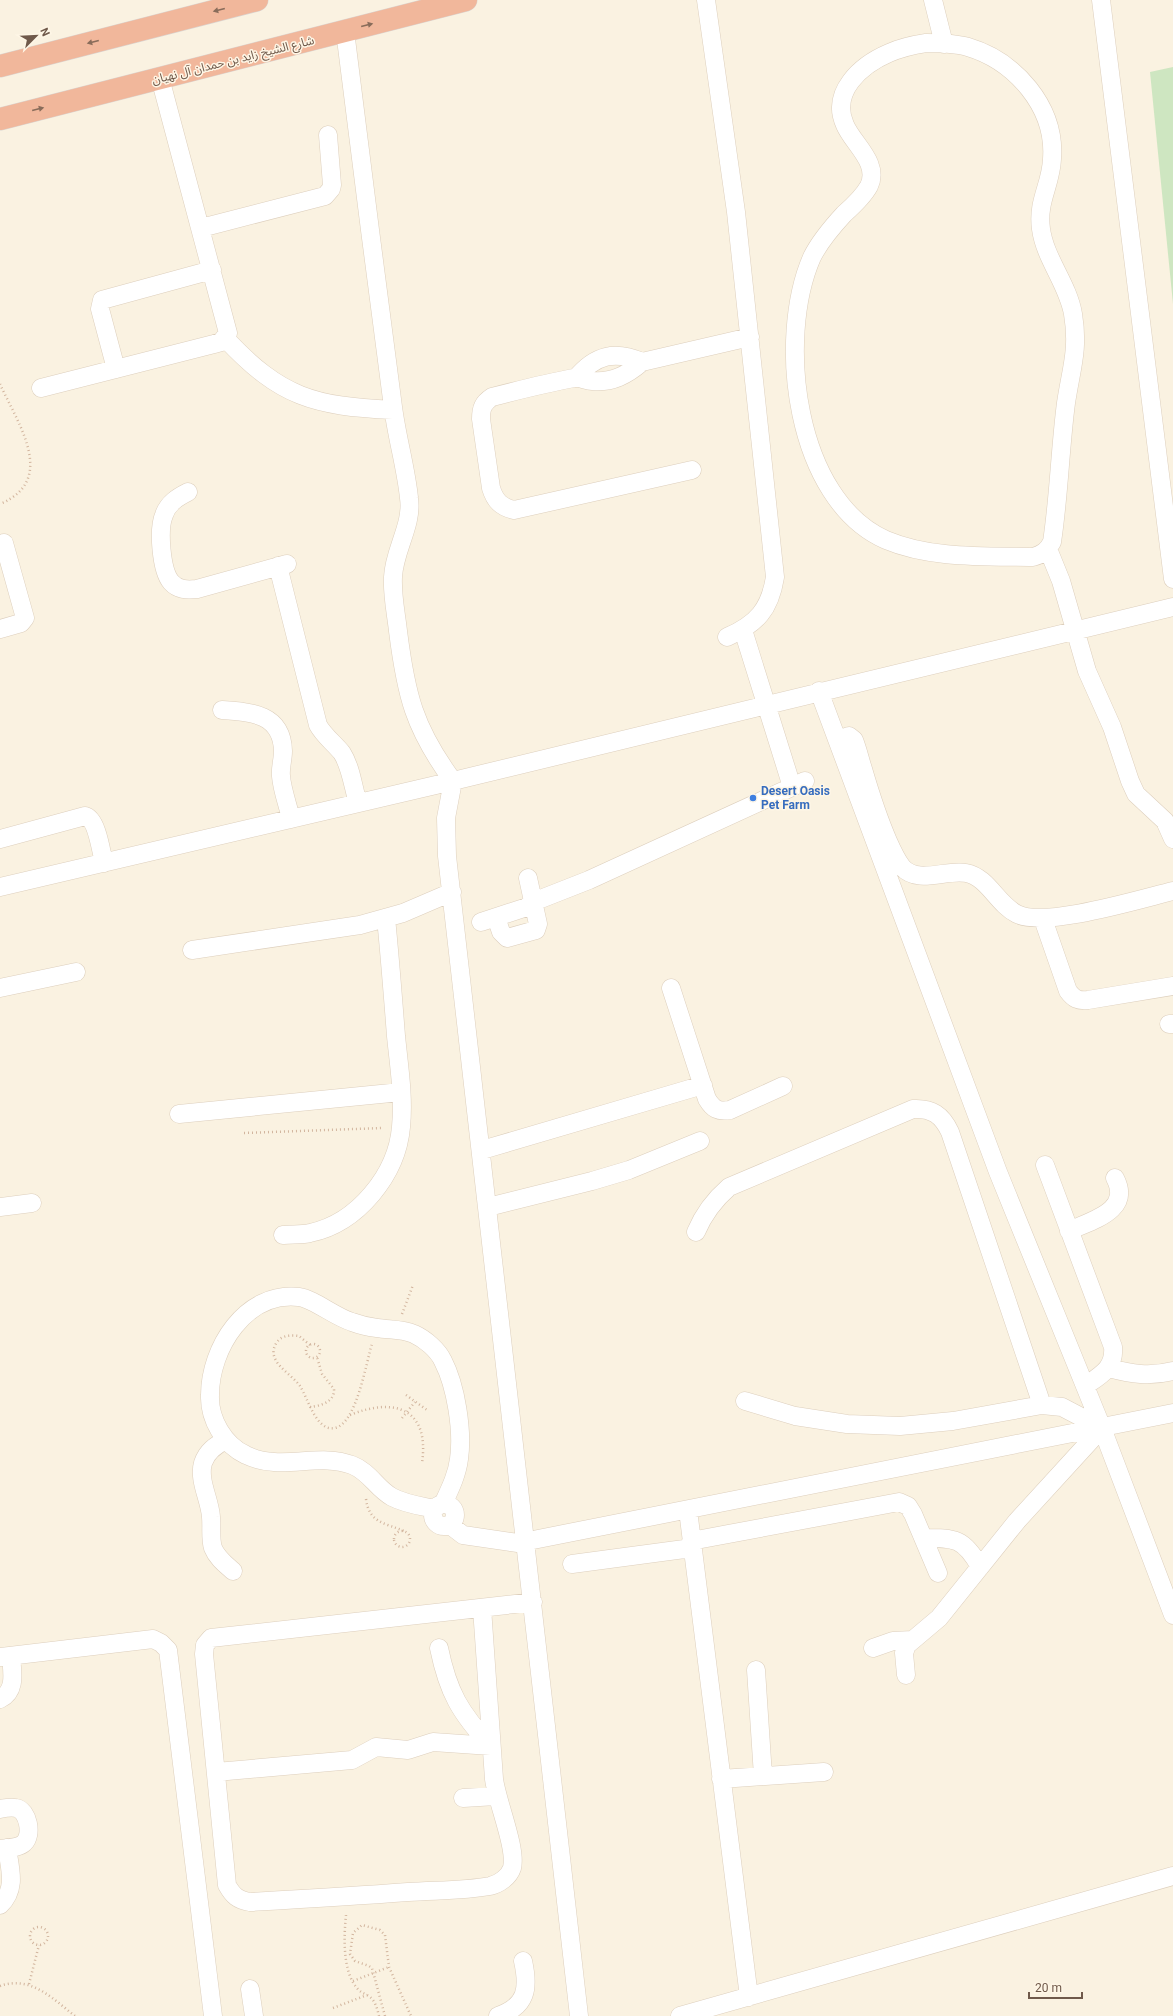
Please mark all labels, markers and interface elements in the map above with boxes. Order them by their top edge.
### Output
one-way arrow [213,7,225,13]
north arrow [16,16,56,56]
one-way arrow [361,22,373,28]
text: N [37,26,52,39]
street label: شارع الشيخ زايد بن حمدان آل نهيان [150,33,316,89]
one-way arrow [87,39,99,45]
one-way arrow [32,106,44,112]
place label: Desert Oasis Pet Farm [761,784,830,812]
marker: Desert Oasis Pet Farm [748,793,758,803]
scale bar [1029,1974,1082,2000]
text: 20 m [1035,1981,1062,1995]

